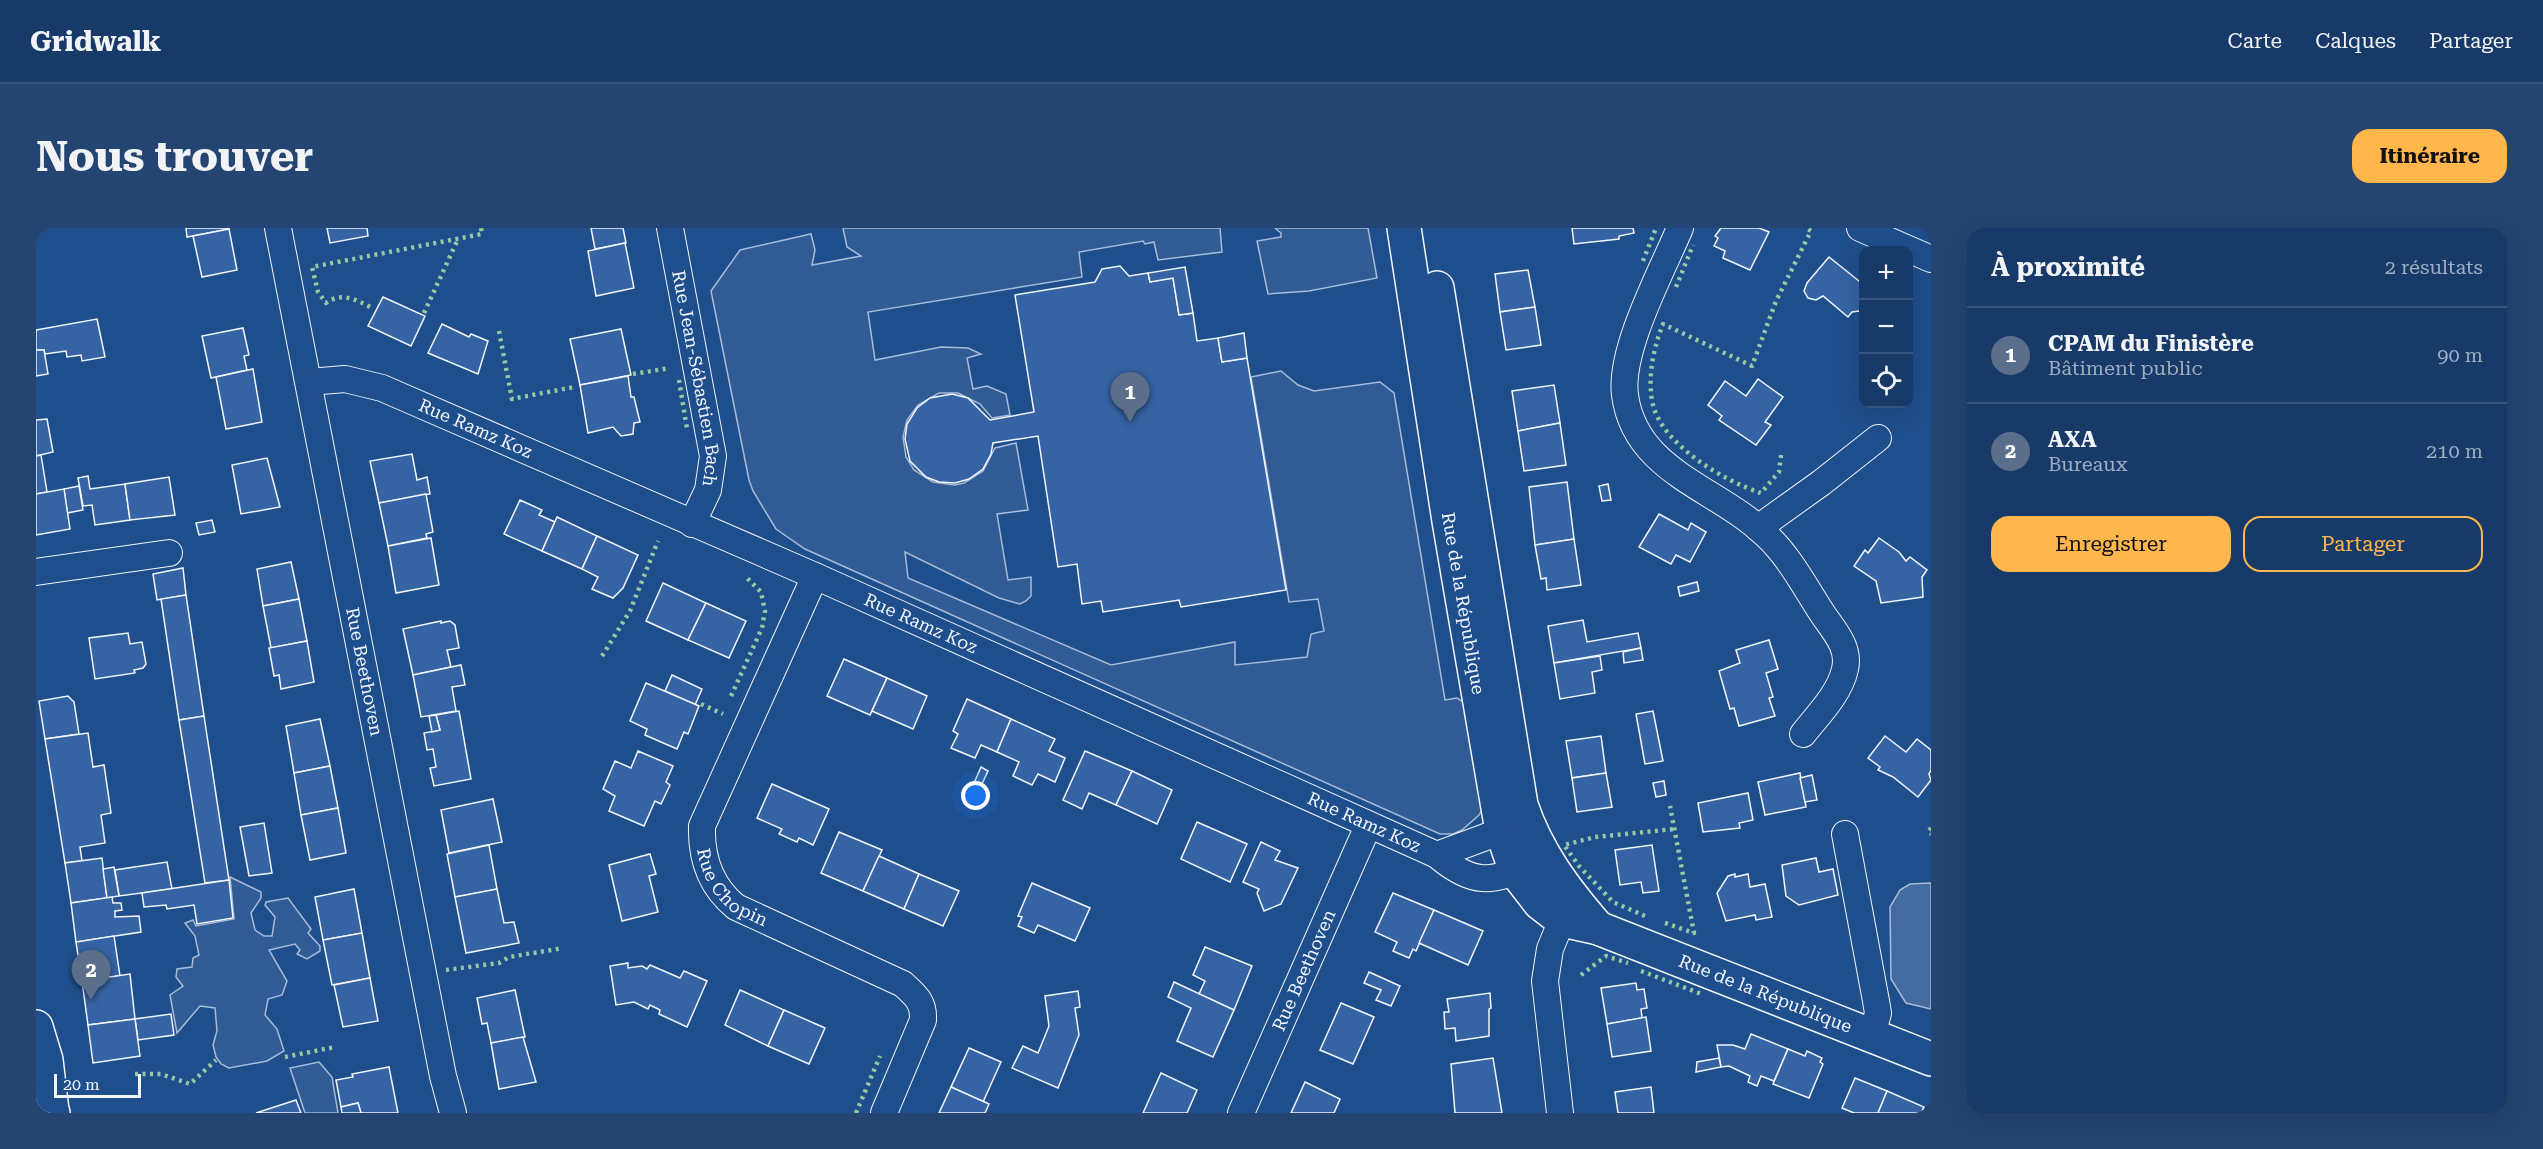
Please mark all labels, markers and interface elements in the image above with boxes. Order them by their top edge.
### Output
text: Gridwalk [30,25,161,58]
text: Carte [2228,29,2282,53]
text: Calques [2315,29,2396,53]
text: Partager [2429,29,2513,53]
button: Itinéraire [2352,129,2507,183]
text: Nous trouver [36,132,313,181]
map controls [1859,246,1913,408]
button: + [1859,246,1913,300]
text: À proximité [1991,252,2145,282]
text: 2 résultats [2385,255,2483,279]
street label: Rue Jean-Sébastien Bach [668,268,724,488]
button: − [1859,300,1913,354]
text: CPAM du Finistère [2048,331,2254,356]
text: 1 [2005,343,2016,367]
text: 90 m [2437,343,2483,367]
button: locate [1859,354,1913,408]
text: Bâtiment public [2048,356,2203,380]
pin: 1 [1110,372,1150,422]
street label: Rue Ramz Koz [416,394,536,462]
text: AXA [2048,427,2097,452]
text: 2 [2005,439,2016,463]
text: 210 m [2426,439,2483,463]
text: Bureaux [2048,452,2127,476]
street label: Rue de la République [1438,511,1489,696]
button: Enregistrer [1991,516,2231,572]
button: Partager [2243,516,2483,572]
street label: Rue Ramz Koz [861,588,981,658]
street label: Rue Beethoven [342,606,388,738]
your location [961,781,990,810]
street label: Rue Ramz Koz [1304,787,1425,857]
street label: Rue Chopin [693,846,771,930]
street label: Rue Beethoven [1268,906,1340,1034]
pin: 2 [72,950,110,1000]
street label: Rue de la République [1676,950,1855,1037]
scale bar [54,1071,141,1098]
text: 20 m [63,1075,100,1094]

